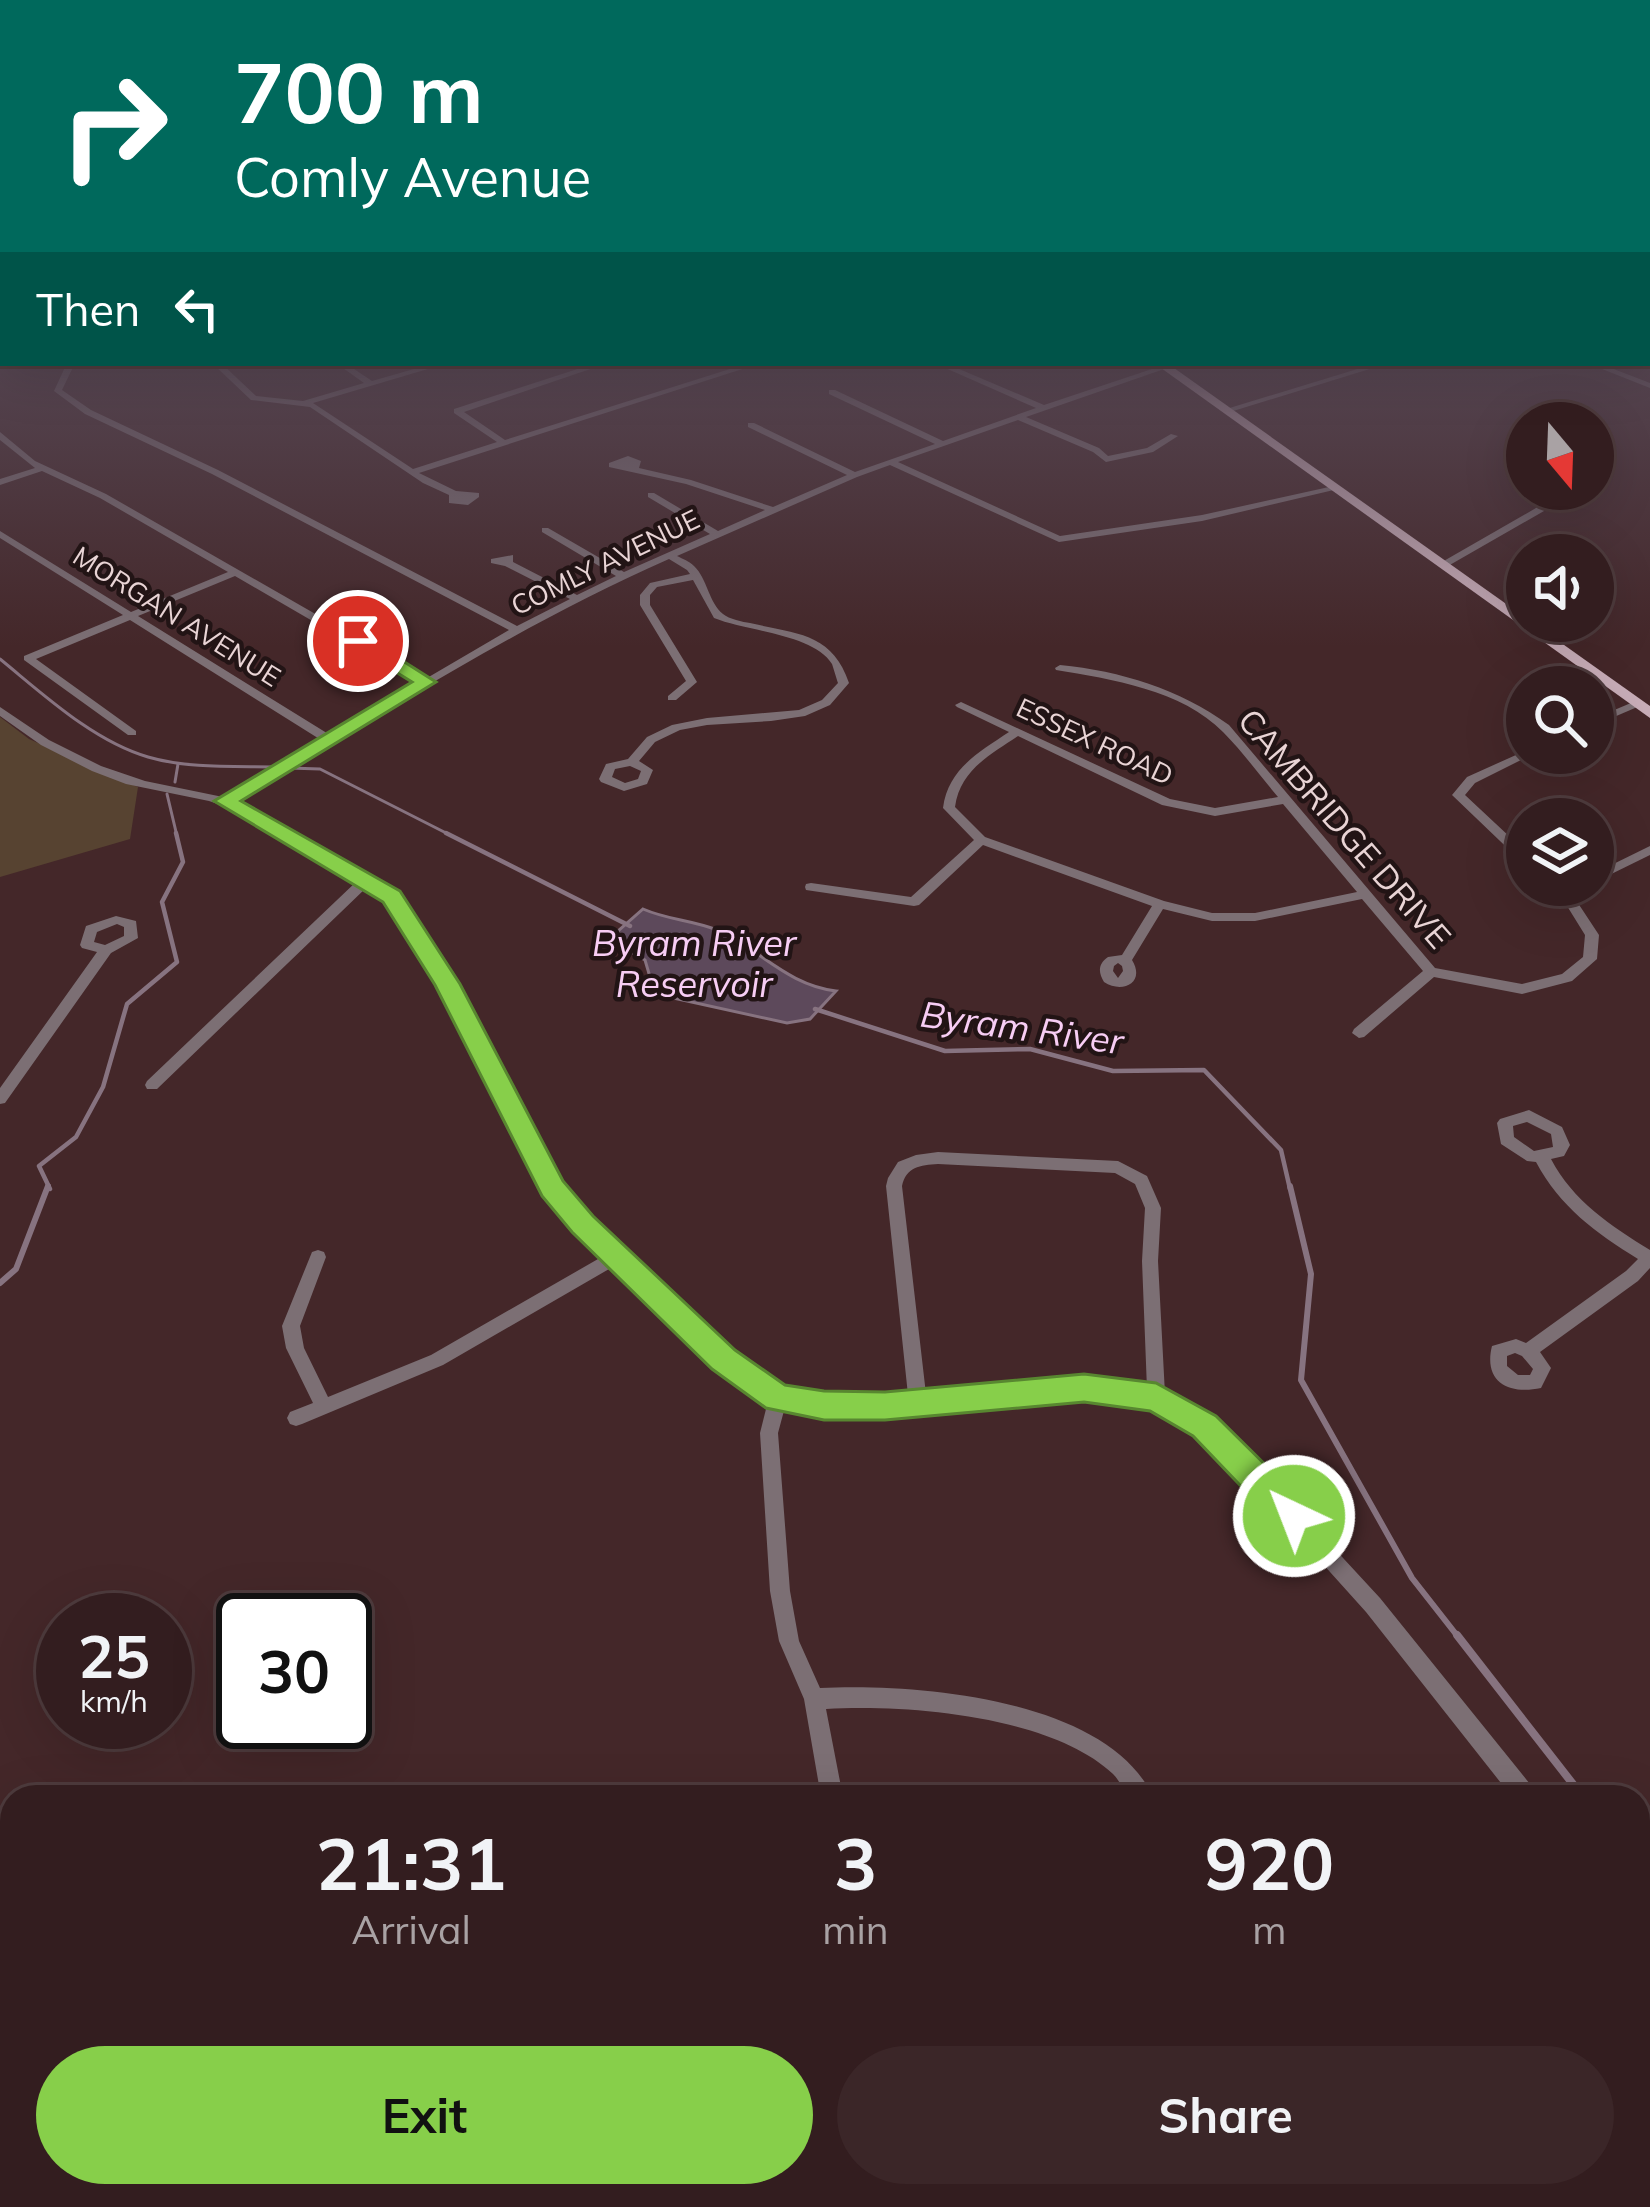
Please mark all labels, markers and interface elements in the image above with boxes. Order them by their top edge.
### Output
text: 700 m [234,39,484,144]
icon: right [36,48,192,204]
text: Comly Avenue [234,143,591,211]
icon: left [164,276,230,342]
text: Then [36,281,140,337]
north arrow [1506,402,1614,510]
map controls [1506,402,1614,906]
street label: COMLY AVENUE [505,502,705,622]
button: sound [1506,534,1614,642]
street label: MORGAN AVENUE [67,538,287,694]
pin [307,590,409,692]
icon: arrive [325,608,391,674]
button: search [1506,666,1614,774]
street label: ESSEX ROAD [1011,690,1179,792]
street label: CAMBRIDGE DRIVE [1230,700,1460,956]
button: layers [1506,798,1614,906]
water label: Byram River Reservoir [592,920,798,1006]
water label: Byram River [918,991,1128,1064]
position arrow [1231,1453,1357,1579]
speed limit sign: 30 [216,1593,372,1749]
text: 25 [78,1618,150,1693]
text: km/h [80,1682,148,1720]
text: 21:31 [316,1818,506,1908]
text: 3 [834,1818,877,1908]
text: 920 [1205,1818,1334,1908]
text: Arrival [352,1905,471,1954]
text: min [822,1905,889,1954]
text: m [1252,1905,1286,1954]
button: Exit [36,2046,813,2184]
button: Share [837,2046,1614,2184]

